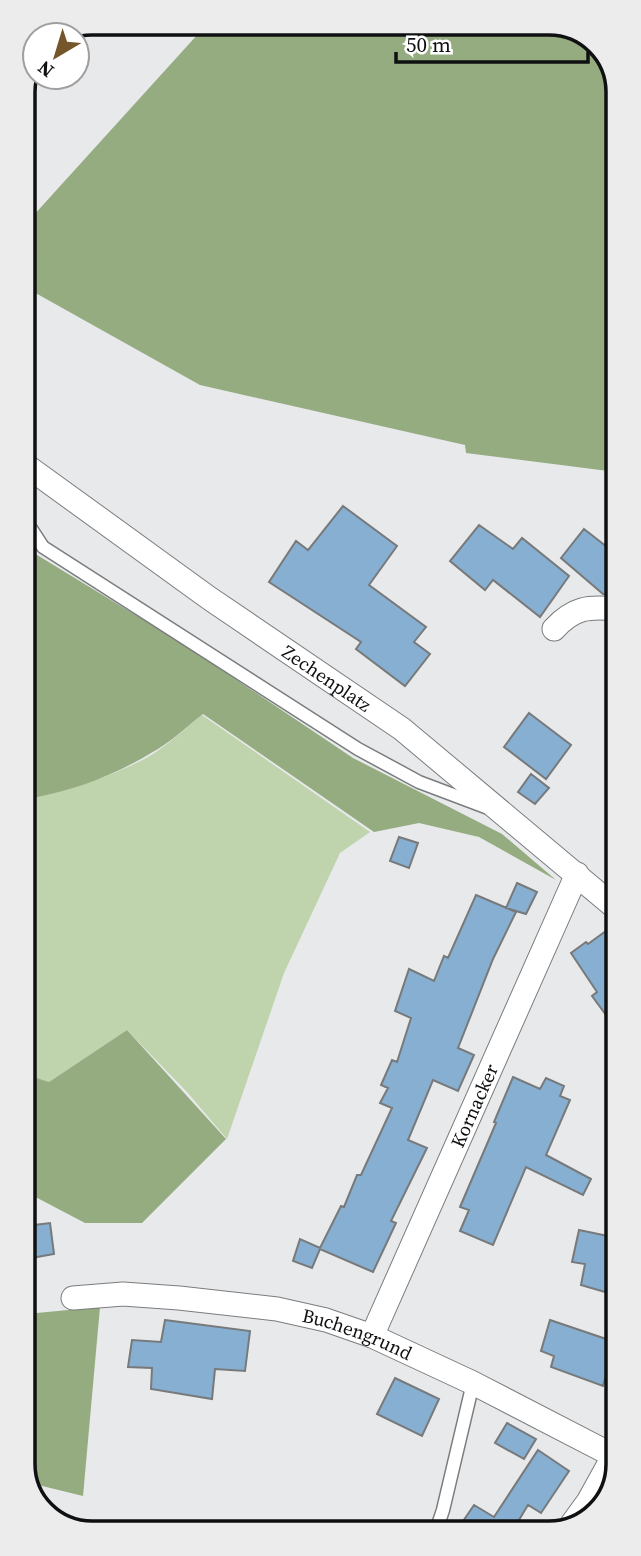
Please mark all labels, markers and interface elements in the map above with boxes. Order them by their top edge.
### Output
north arrow [21,21,91,91]
scale bar [396,21,588,65]
text: 50 m [406,30,451,59]
text: N [32,55,59,84]
street label: Zechenplatz [277,639,377,718]
street label: Kornacker [444,1060,504,1152]
street label: Buchengrund [300,1302,417,1366]

